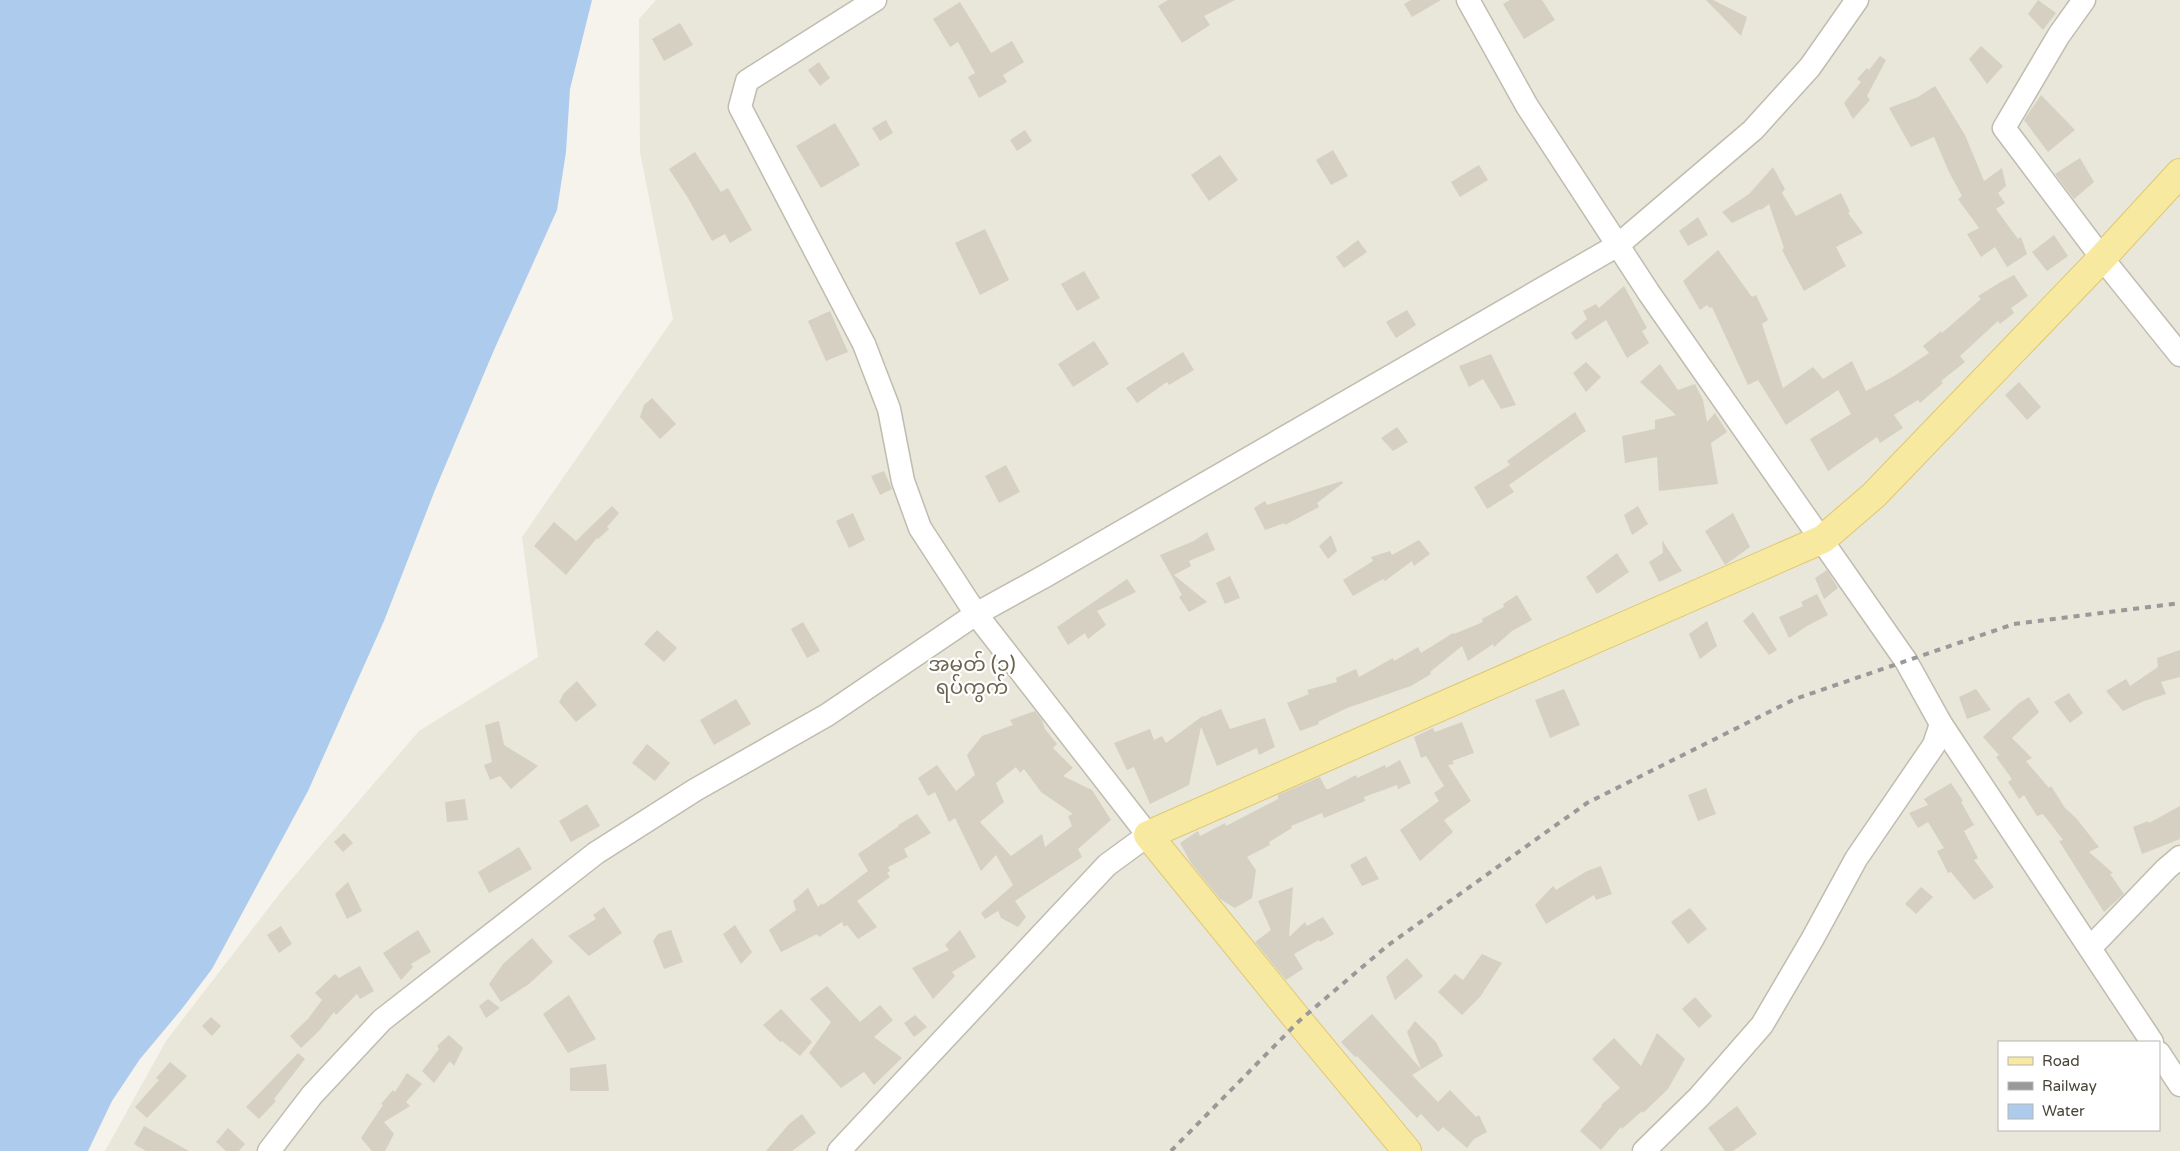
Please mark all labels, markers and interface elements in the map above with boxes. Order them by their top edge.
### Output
district label: အမှတ် (၁) ရပ်ကွက် [928,650,1016,703]
legend [1998,1041,2160,1131]
text: Road [2042,1052,2080,1070]
text: Railway [2042,1077,2097,1095]
text: Water [2042,1102,2085,1120]

